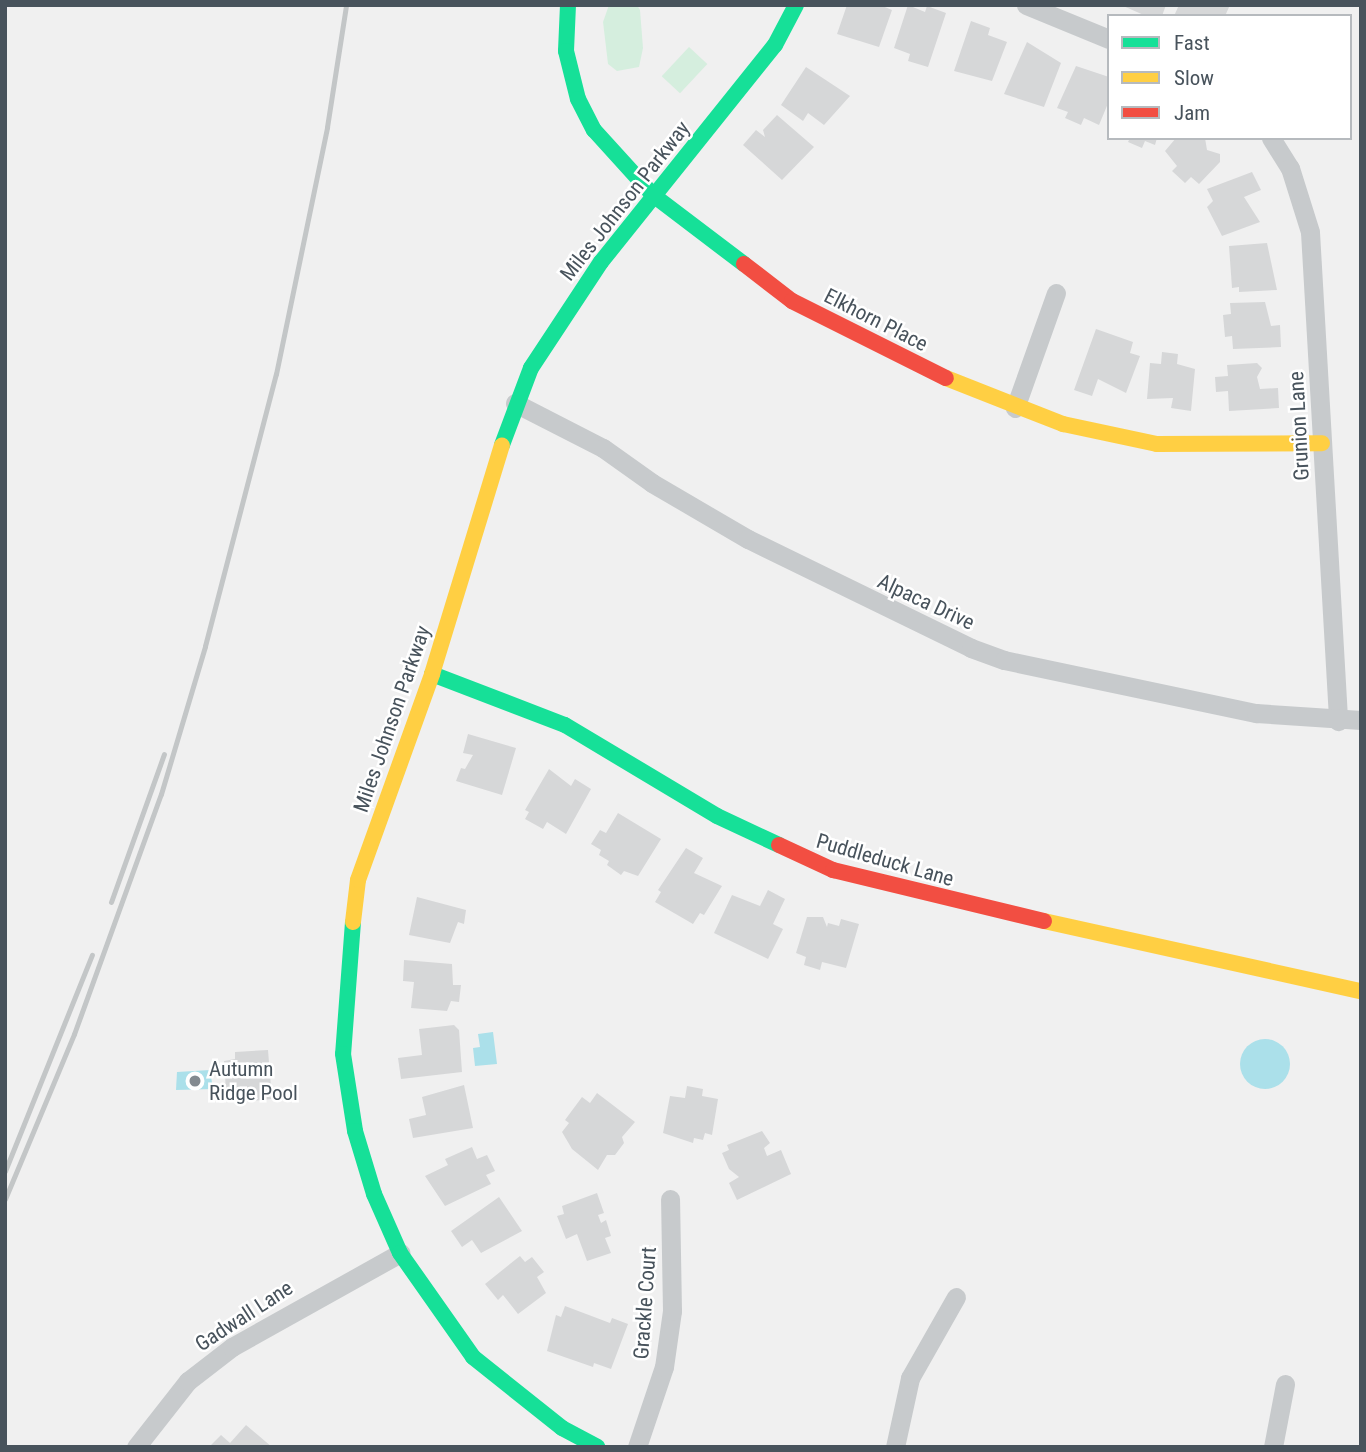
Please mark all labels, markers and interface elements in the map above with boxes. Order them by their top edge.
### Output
legend [1107,14,1352,140]
text: Fast [1174,31,1210,55]
text: Slow [1174,66,1214,90]
text: Jam [1174,101,1210,125]
street label: Miles Johnson Parkway [555,116,695,286]
street label: Elkhorn Place [820,283,932,357]
street label: Grunion Lane [1284,371,1314,481]
street label: Alpaca Drive [874,569,978,635]
street label: Miles Johnson Parkway [348,622,436,816]
street label: Puddleduck Lane [813,828,957,892]
place label: Autumn Ridge Pool [209,1056,298,1106]
marker: Autumn Ridge Pool [187,1073,203,1089]
street label: Grackle Court [628,1246,662,1360]
street label: Gadwall Lane [191,1275,297,1357]

